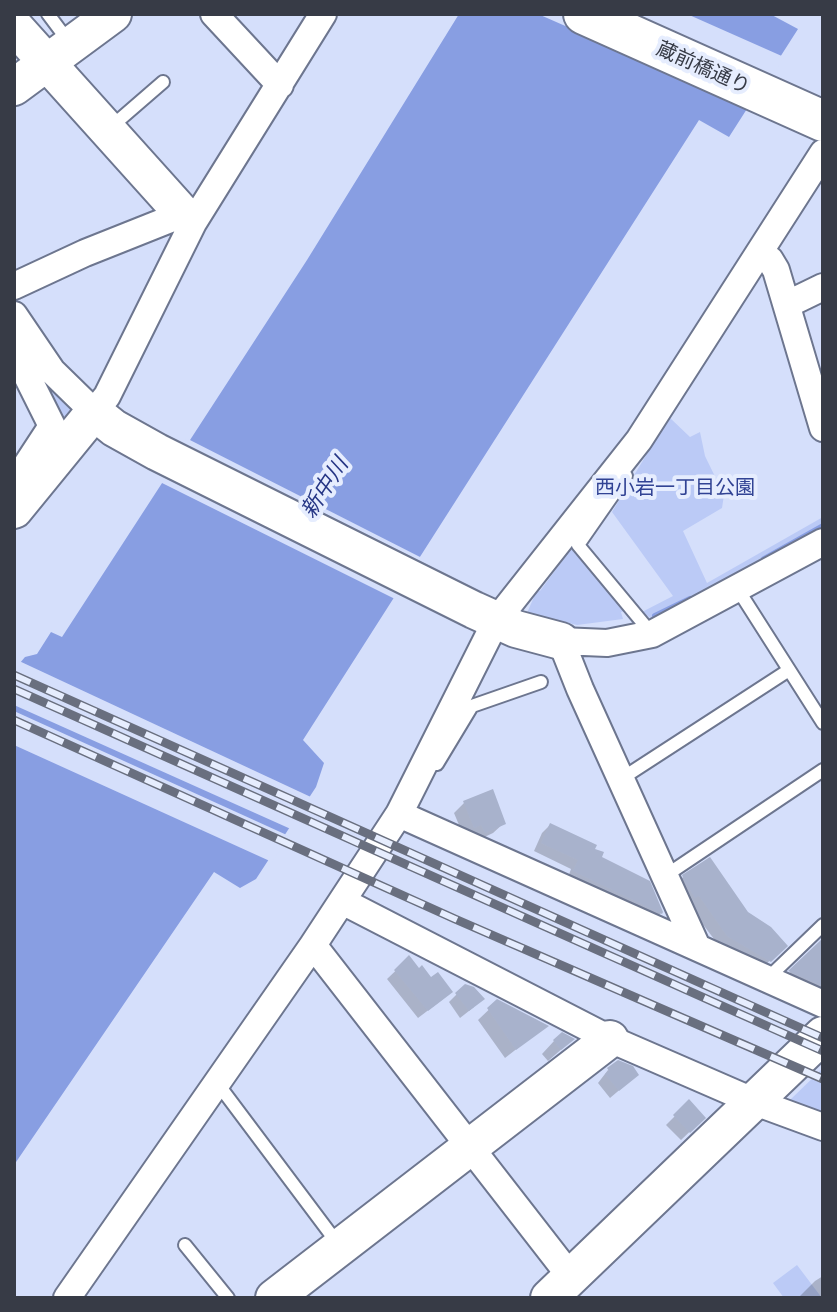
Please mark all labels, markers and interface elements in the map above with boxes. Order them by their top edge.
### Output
street label: 蔵前橋通り [652,37,754,99]
water label: 新中川 [296,453,354,523]
park label: 西小岩一丁目公園 [595,476,755,500]

